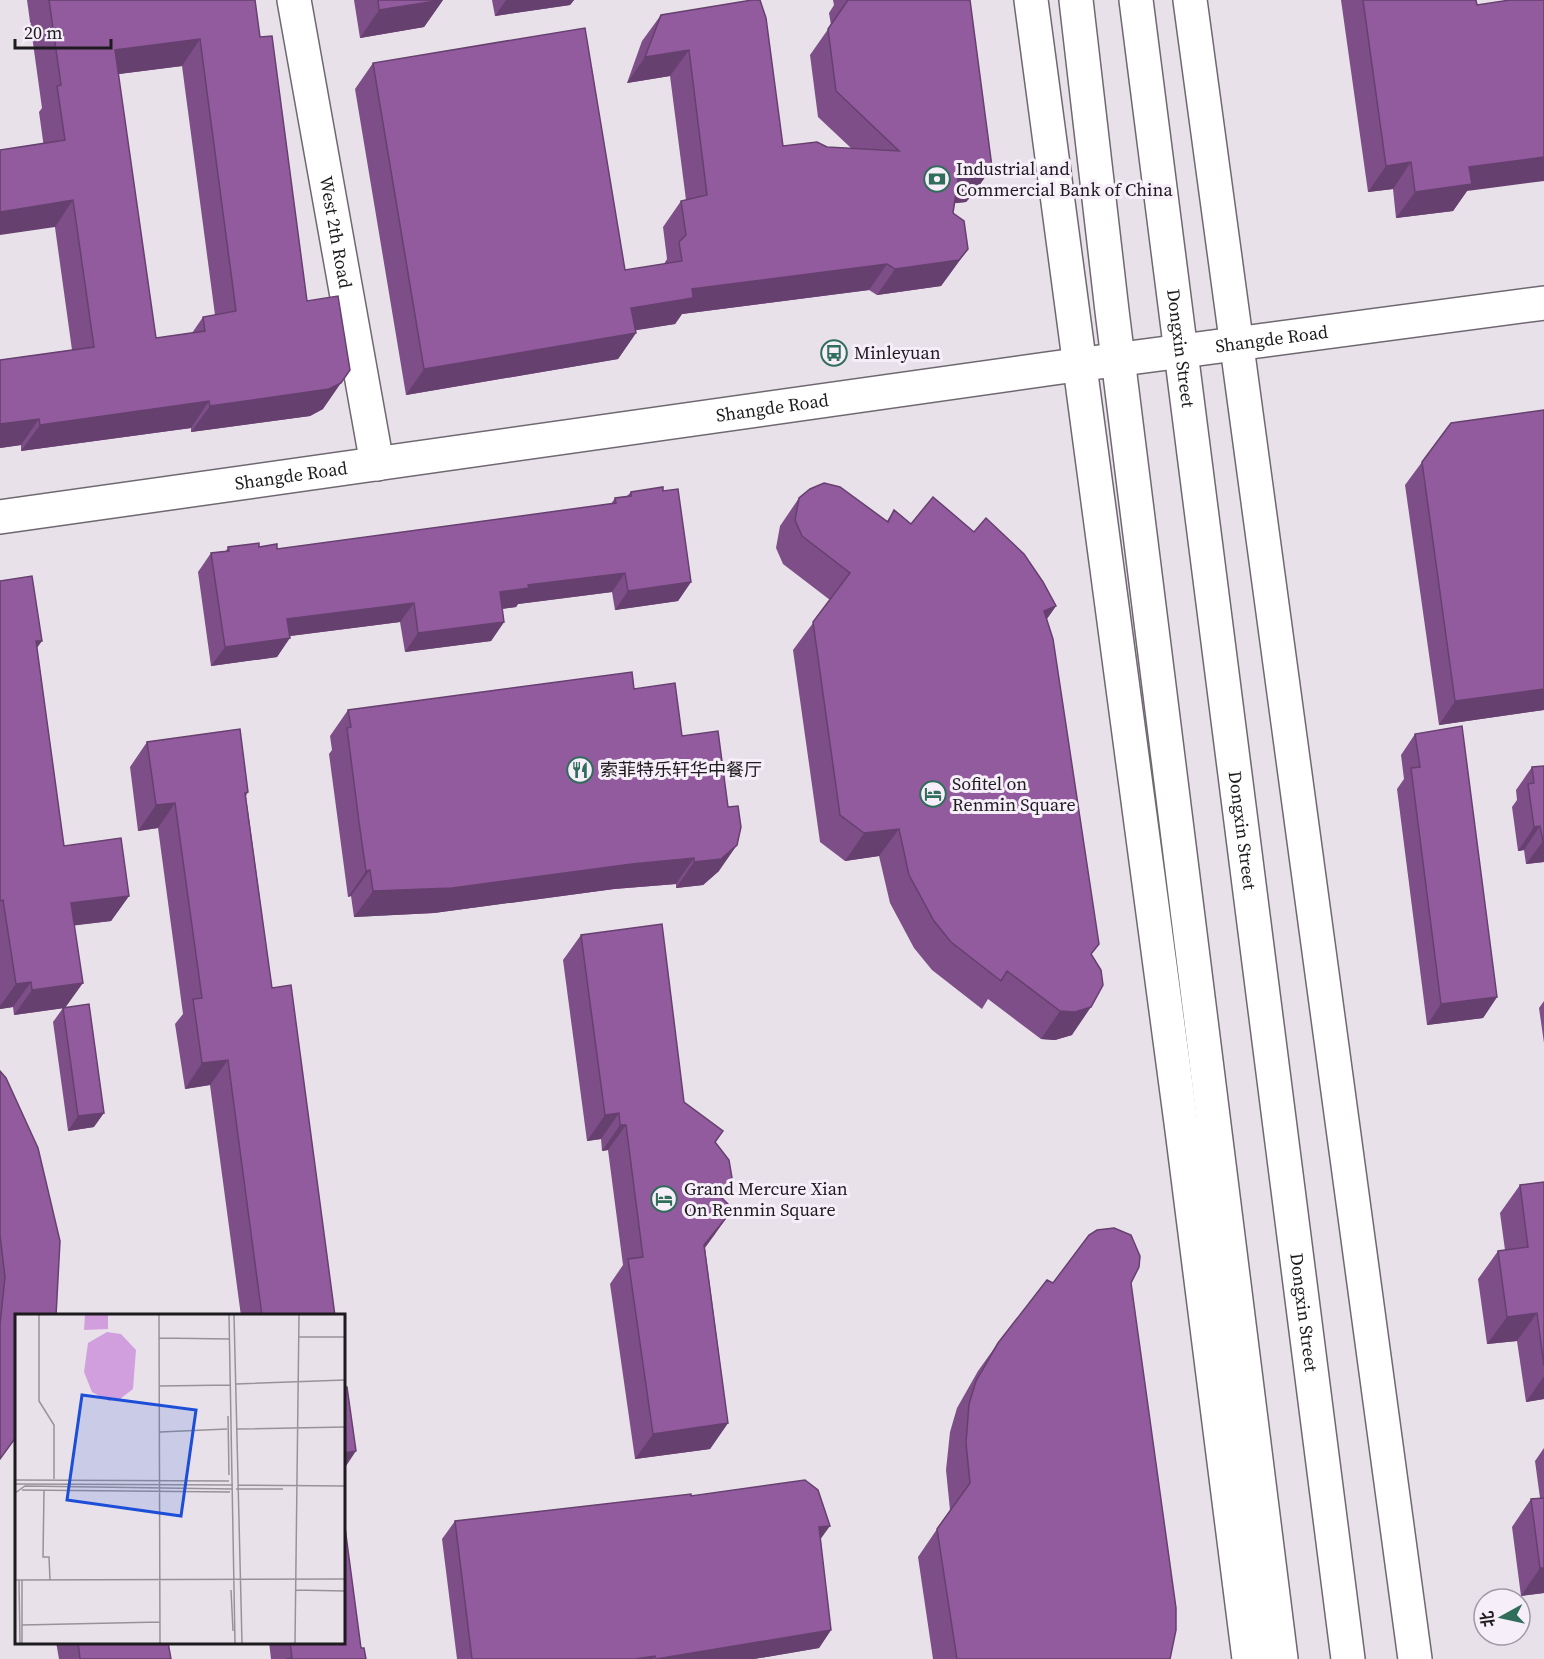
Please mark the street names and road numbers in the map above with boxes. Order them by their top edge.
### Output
street label: West 2th Road [314,174,358,290]
street label: Dongxin Street [1161,287,1201,409]
street label: Shangde Road [1214,319,1329,358]
street label: Shangde Road [714,387,830,428]
street label: Shangde Road [233,455,349,496]
street label: Dongxin Street [1223,769,1263,891]
street label: Dongxin Street [1284,1251,1324,1373]

